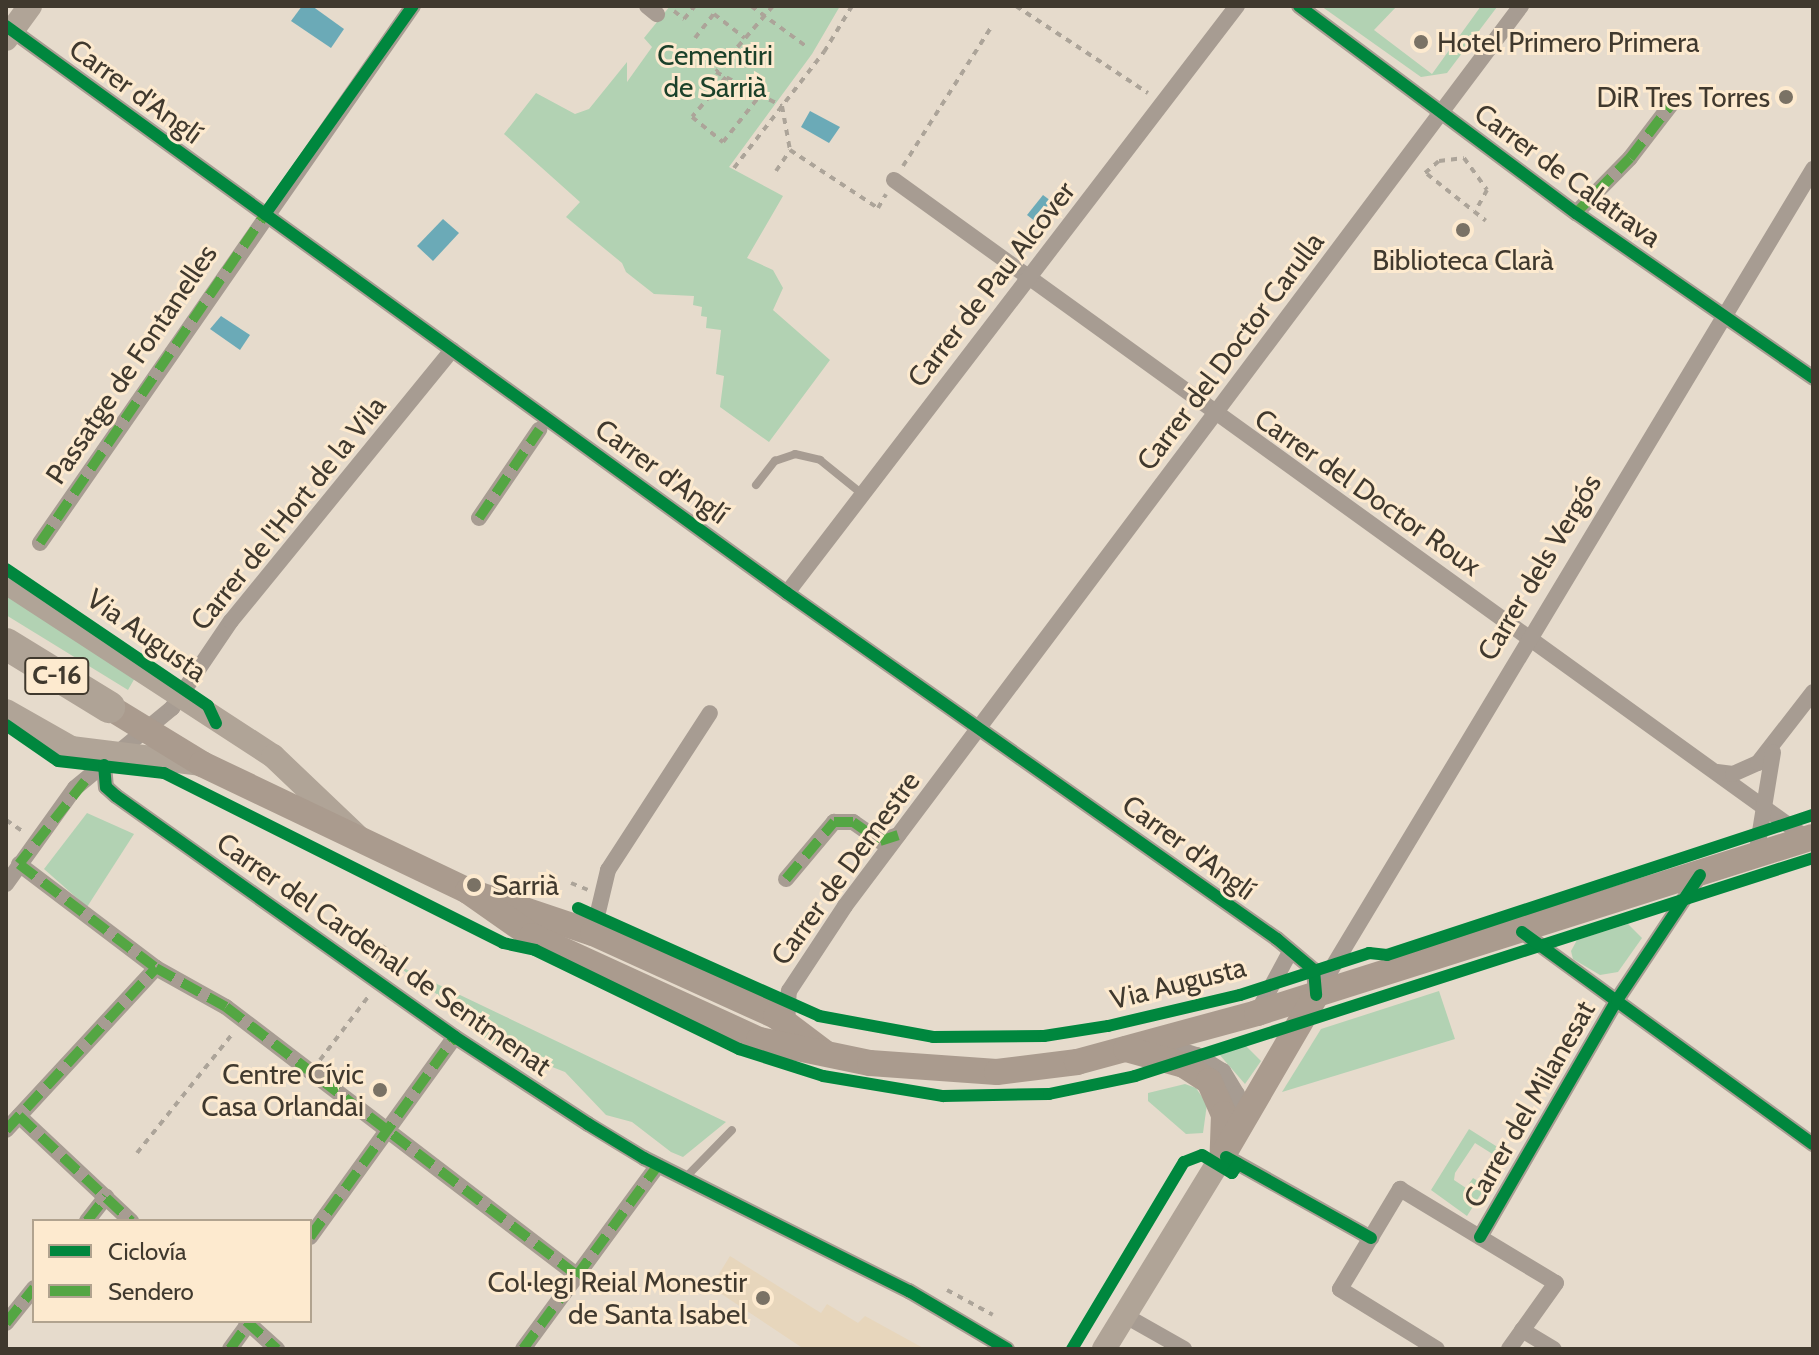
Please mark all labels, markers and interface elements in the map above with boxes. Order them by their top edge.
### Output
place label: Hotel Primero Primera [1437,25,1699,59]
street label: Carrer d'Anglí [63,32,209,150]
marker: Hotel Primero Primera [1412,33,1430,51]
park label: Cementiri de Sarrià [657,38,773,104]
place label: DiR Tres Torres [1597,80,1770,114]
marker: DiR Tres Torres [1777,88,1795,106]
street label: Carrer de Calatrava [1468,96,1668,254]
street label: Carrer de Pau Alcover [900,175,1082,393]
marker: Biblioteca Clarà [1454,221,1472,239]
street label: Carrer del Doctor Carulla [1130,225,1330,477]
street label: Passatge de Fontanelles [38,238,224,490]
place label: Biblioteca Clarà [1372,243,1554,277]
street label: Carrer de l'Hort de la Vila [183,389,393,637]
street label: Carrer del Doctor Roux [1249,401,1487,583]
street label: Carrer d'Anglí [589,412,735,530]
street label: Carrer dels Vergós [1470,468,1608,666]
street label: Via Augusta [81,581,213,689]
road number: C-16 [23,654,91,698]
street label: Carrer de Demestre [764,765,926,971]
street label: Carrer d'Anglí [1116,788,1262,906]
street label: Carrer del Cardenal de Sentmenat [210,825,558,1083]
place label: Sarrià [492,868,559,902]
marker: Sarrià [463,874,485,896]
street label: Via Augusta [1107,950,1249,1016]
street label: Carrer del Milanesat [1456,995,1602,1213]
place label: Centre Cívic Casa Orlandai [201,1057,364,1123]
marker: Centre Cívic Casa Orlandai [371,1081,389,1099]
legend [32,1219,312,1323]
text: Ciclovía [108,1237,186,1266]
place label: Col·legi Reial Monestir de Santa Isabel [487,1265,747,1331]
text: Sendero [108,1277,194,1306]
marker: Col·legi Reial Monestir de Santa Isabel [754,1289,772,1307]

